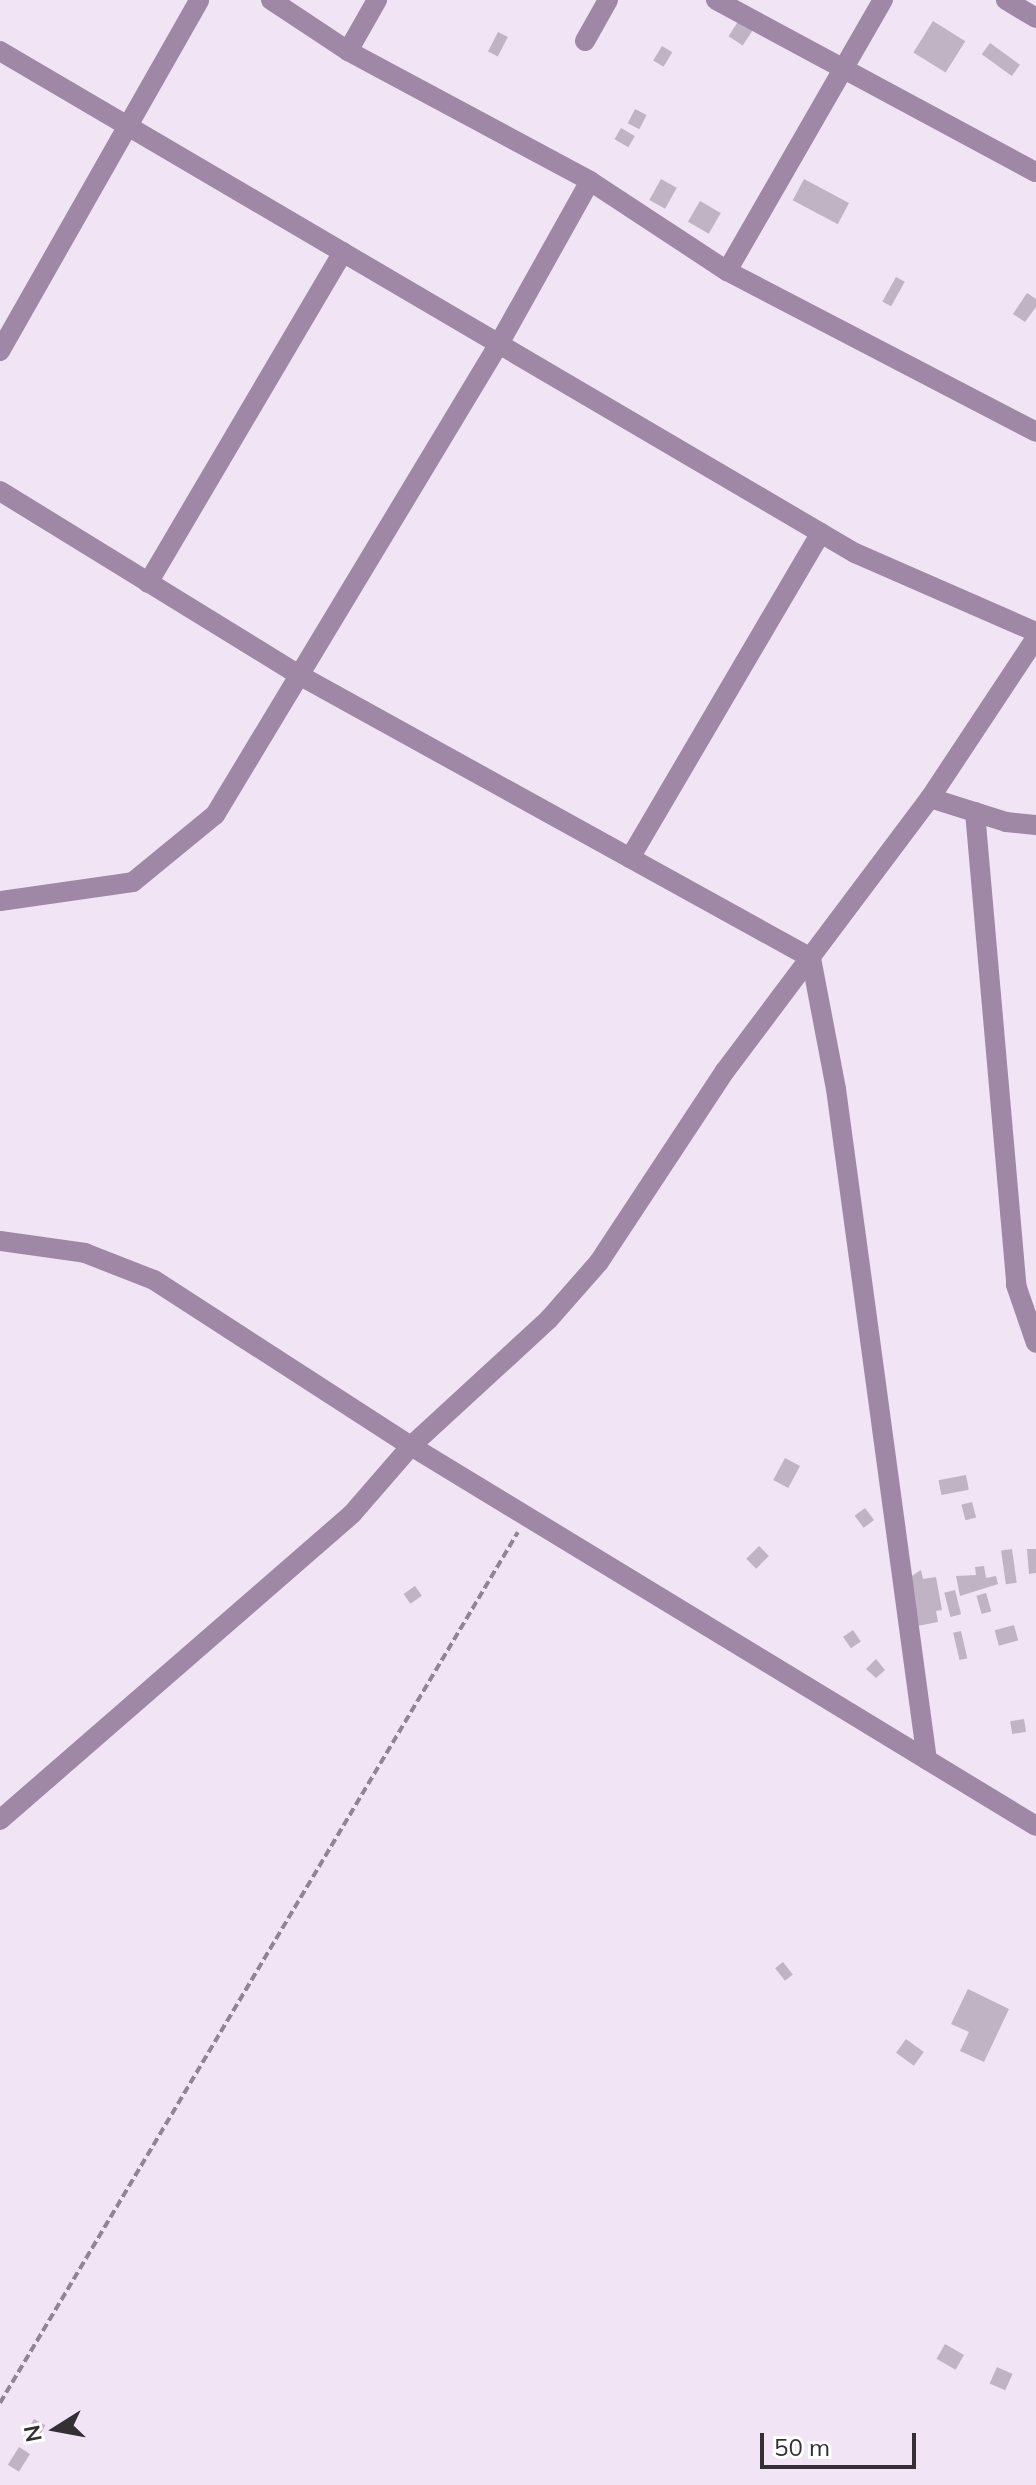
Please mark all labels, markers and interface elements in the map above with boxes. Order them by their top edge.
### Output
north arrow [16,2389,96,2469]
scale bar [764,2417,920,2467]
text: N [17,2423,48,2444]
text: 50 m [774,2432,830,2462]

